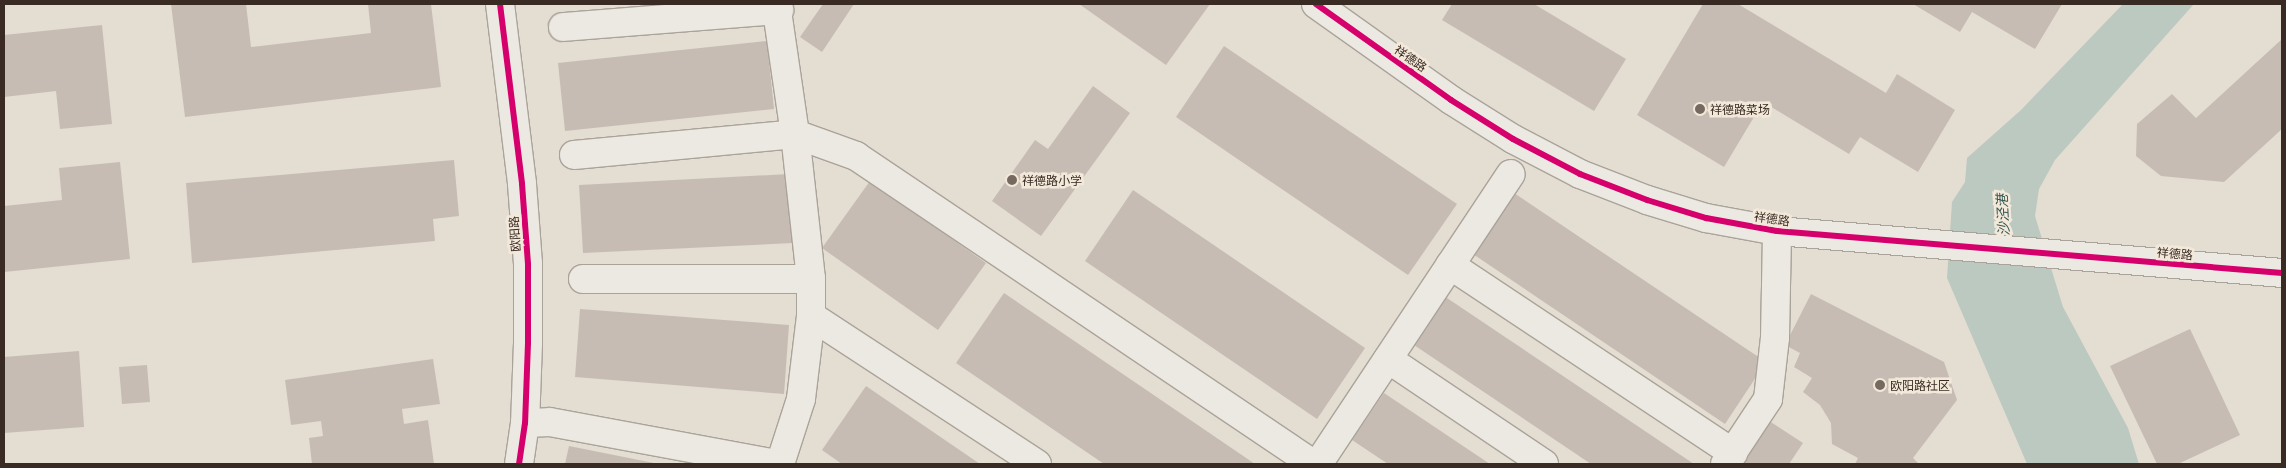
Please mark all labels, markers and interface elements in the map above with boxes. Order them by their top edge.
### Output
street label: 祥德路 [1392,42,1430,74]
place label: 祥德路菜场 [1710,102,1770,116]
marker: 祥德路菜场 [1694,103,1706,115]
place label: 祥德路小学 [1022,173,1082,187]
marker: 祥德路小学 [1006,174,1018,186]
water label: 沙泾港 [1993,194,2011,236]
street label: 祥德路 [1753,208,1791,228]
street label: 欧阳路 [506,216,522,252]
street label: 祥德路 [2156,244,2194,262]
place label: 欧阳路社区 [1890,378,1950,392]
marker: 欧阳路社区 [1874,379,1886,391]

